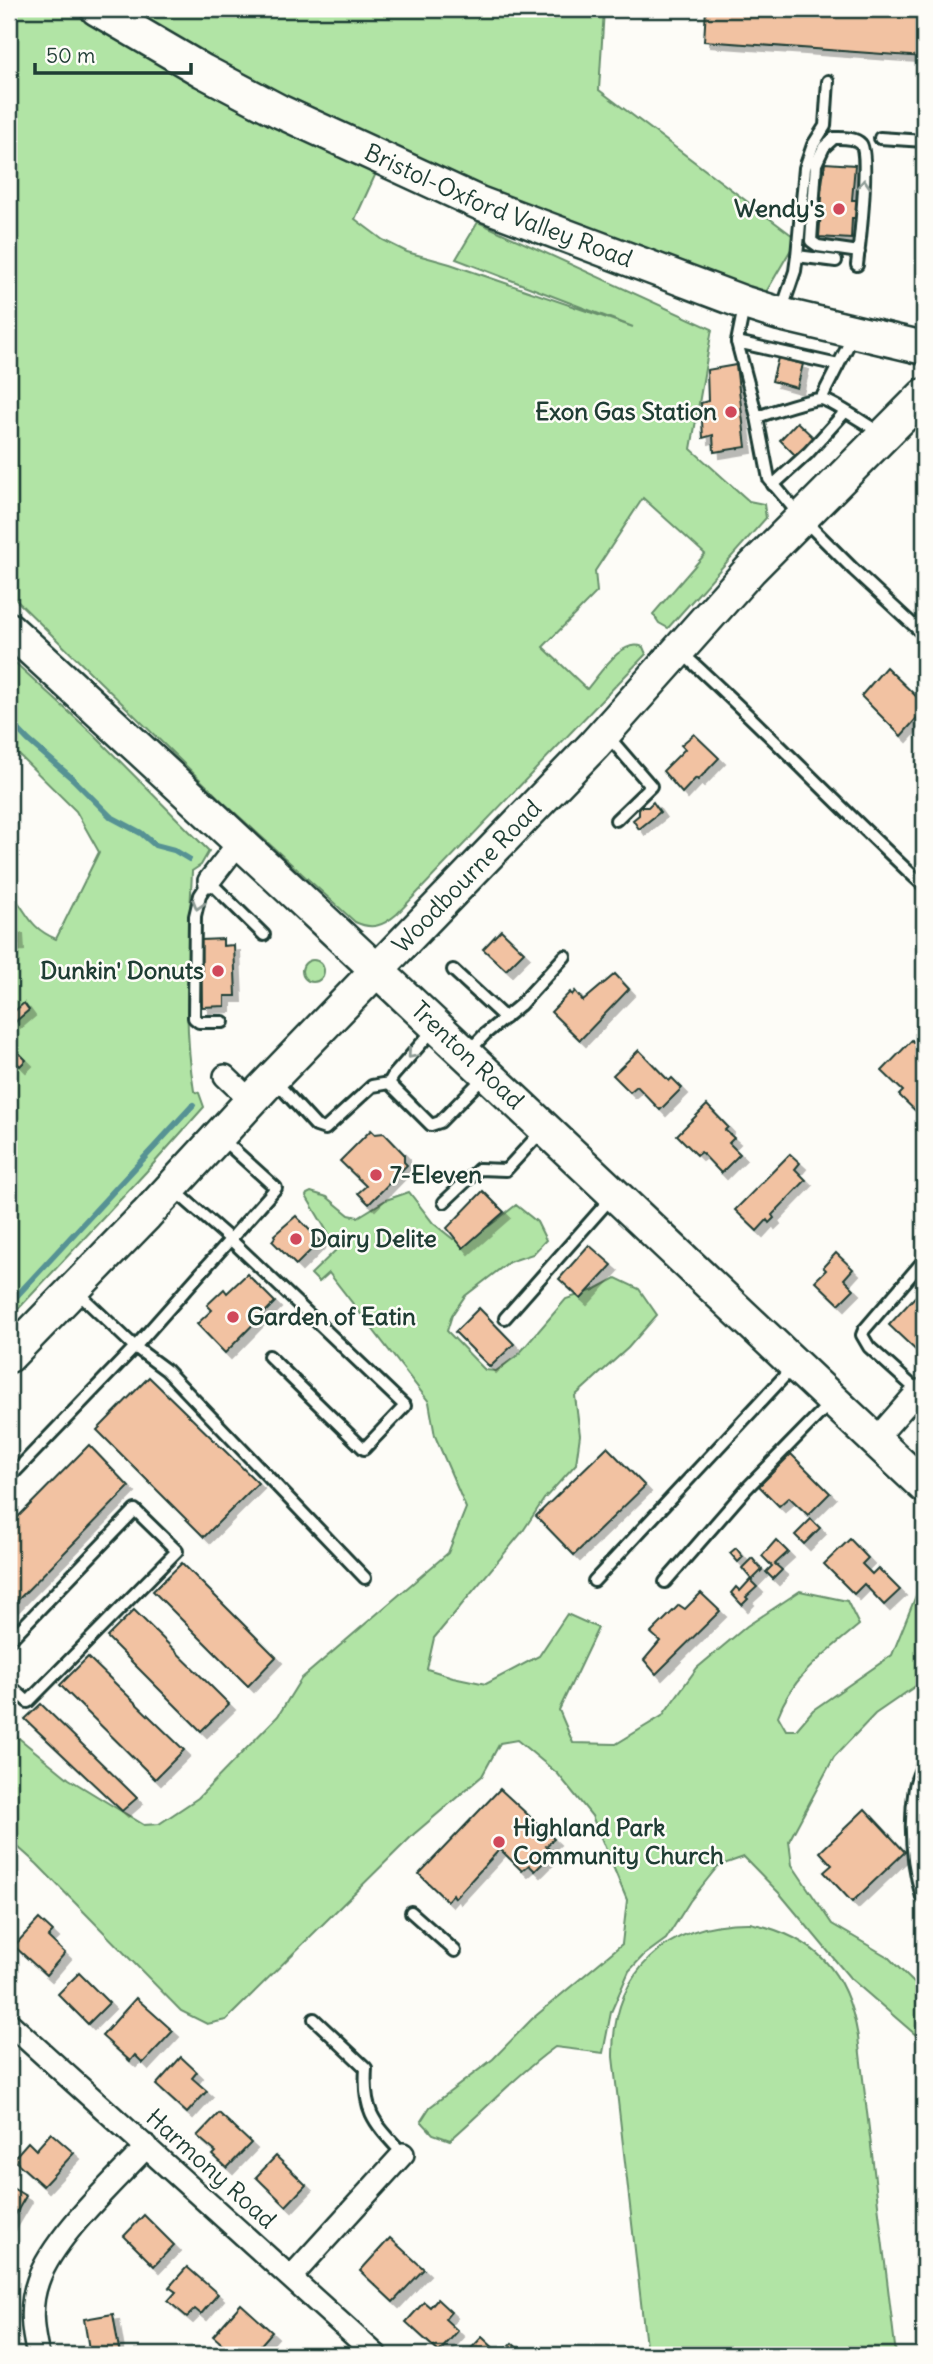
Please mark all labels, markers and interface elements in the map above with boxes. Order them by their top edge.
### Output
scale bar [35,32,191,76]
text: 50 m [46,42,95,69]
street label: Bristol-Oxford Valley Road [360,136,637,273]
one-way arrow [856,178,871,189]
place label: Wendy's [734,193,825,223]
marker: Wendy's [831,201,847,217]
place label: Exon Gas Station [535,396,717,426]
marker: Exon Gas Station [723,404,739,420]
street label: Woodbourne Road [385,793,547,959]
one-way arrow [192,898,207,910]
place label: Dunkin' Donuts [40,955,204,985]
marker: Dunkin' Donuts [210,963,226,979]
street label: Trenton Road [405,994,531,1115]
one-way arrow [408,1046,420,1059]
place label: 7-Eleven [390,1159,482,1189]
marker: 7-Eleven [368,1167,384,1183]
place label: Dairy Delite [310,1223,437,1253]
marker: Dairy Delite [288,1231,304,1247]
place label: Garden of Eatin [247,1301,416,1331]
marker: Garden of Eatin [225,1309,241,1325]
place label: Highland Park Community Church [513,1812,724,1870]
marker: Highland Park Community Church [491,1834,507,1850]
street label: Harmony Road [140,2102,283,2234]

